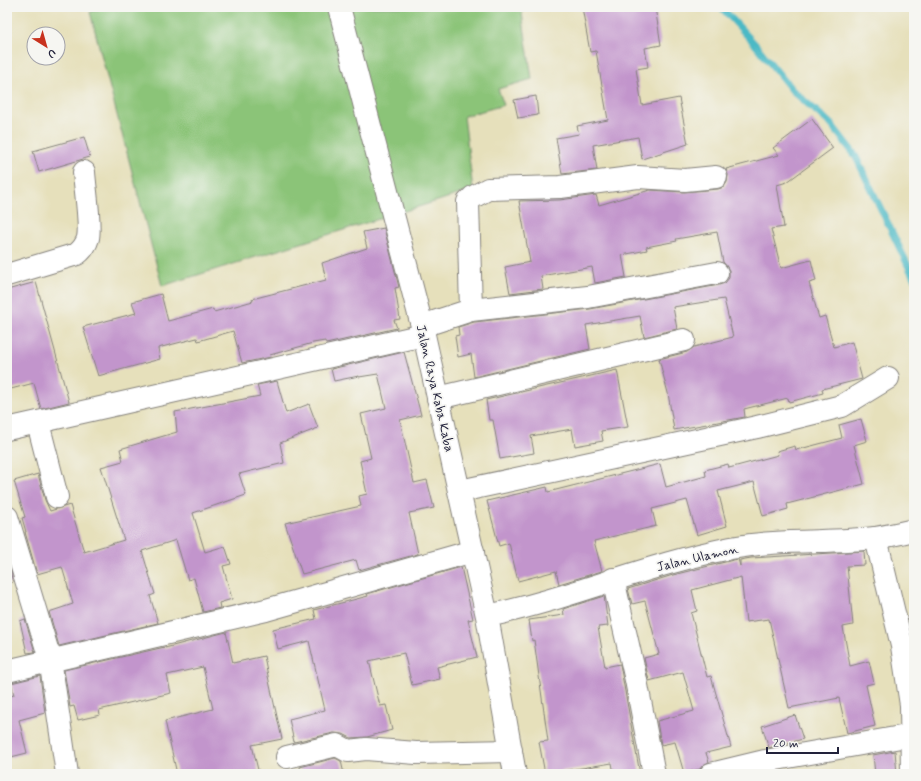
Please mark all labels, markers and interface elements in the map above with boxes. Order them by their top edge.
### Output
north arrow [26,26,66,66]
text: U [44,45,58,61]
street label: Jalan Raya Kaba Kaba [412,323,457,454]
street label: Jalan Ulamon [655,541,740,576]
scale bar [767,729,838,755]
text: 20 m [773,736,799,752]

